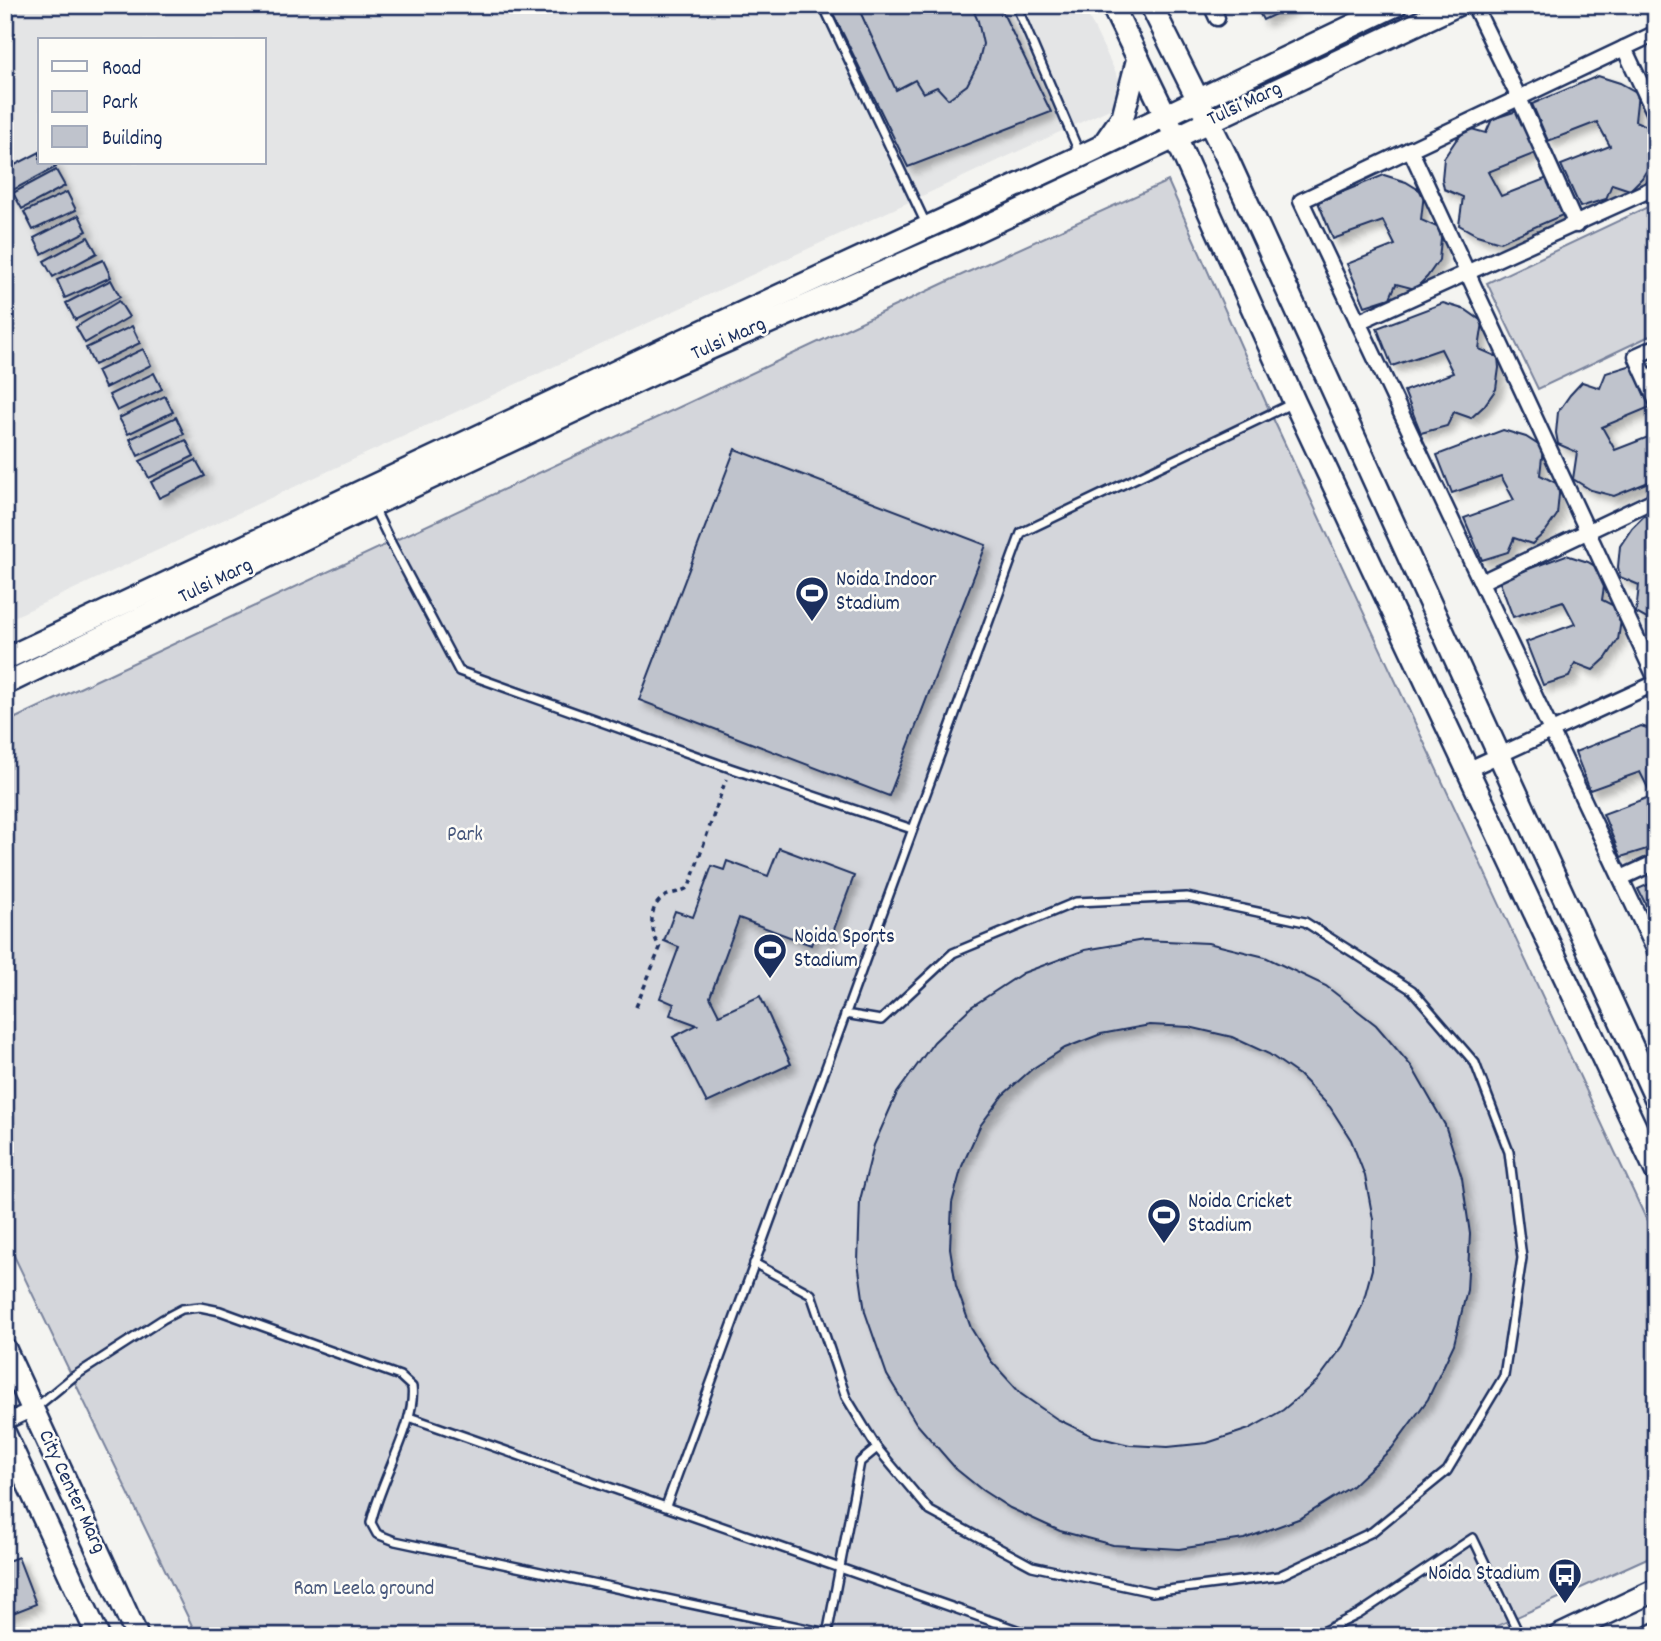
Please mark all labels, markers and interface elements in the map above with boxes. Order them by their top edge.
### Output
legend [38,38,266,164]
text: Road [102,55,141,85]
street label: Tulsi Marg [1203,75,1287,135]
text: Park [102,89,138,119]
text: Building [102,125,162,155]
street label: Tulsi Marg [687,310,771,370]
street label: Tulsi Marg [174,551,258,613]
place label: Noida Indoor Stadium [836,566,937,620]
sports icon: Noida Indoor Stadium [793,574,831,623]
park label: Park [447,821,483,851]
place label: Noida Sports Stadium [794,923,895,977]
sports icon: Noida Sports Stadium [751,931,789,980]
place label: Noida Cricket Stadium [1188,1188,1292,1242]
sports icon: Noida Cricket Stadium [1145,1196,1183,1245]
street label: City Center Marg [29,1425,113,1559]
bus stop icon: Noida Stadium [1546,1556,1584,1605]
place label: Noida Stadium [1428,1560,1540,1590]
park label: Ram Leela ground [294,1575,434,1605]

